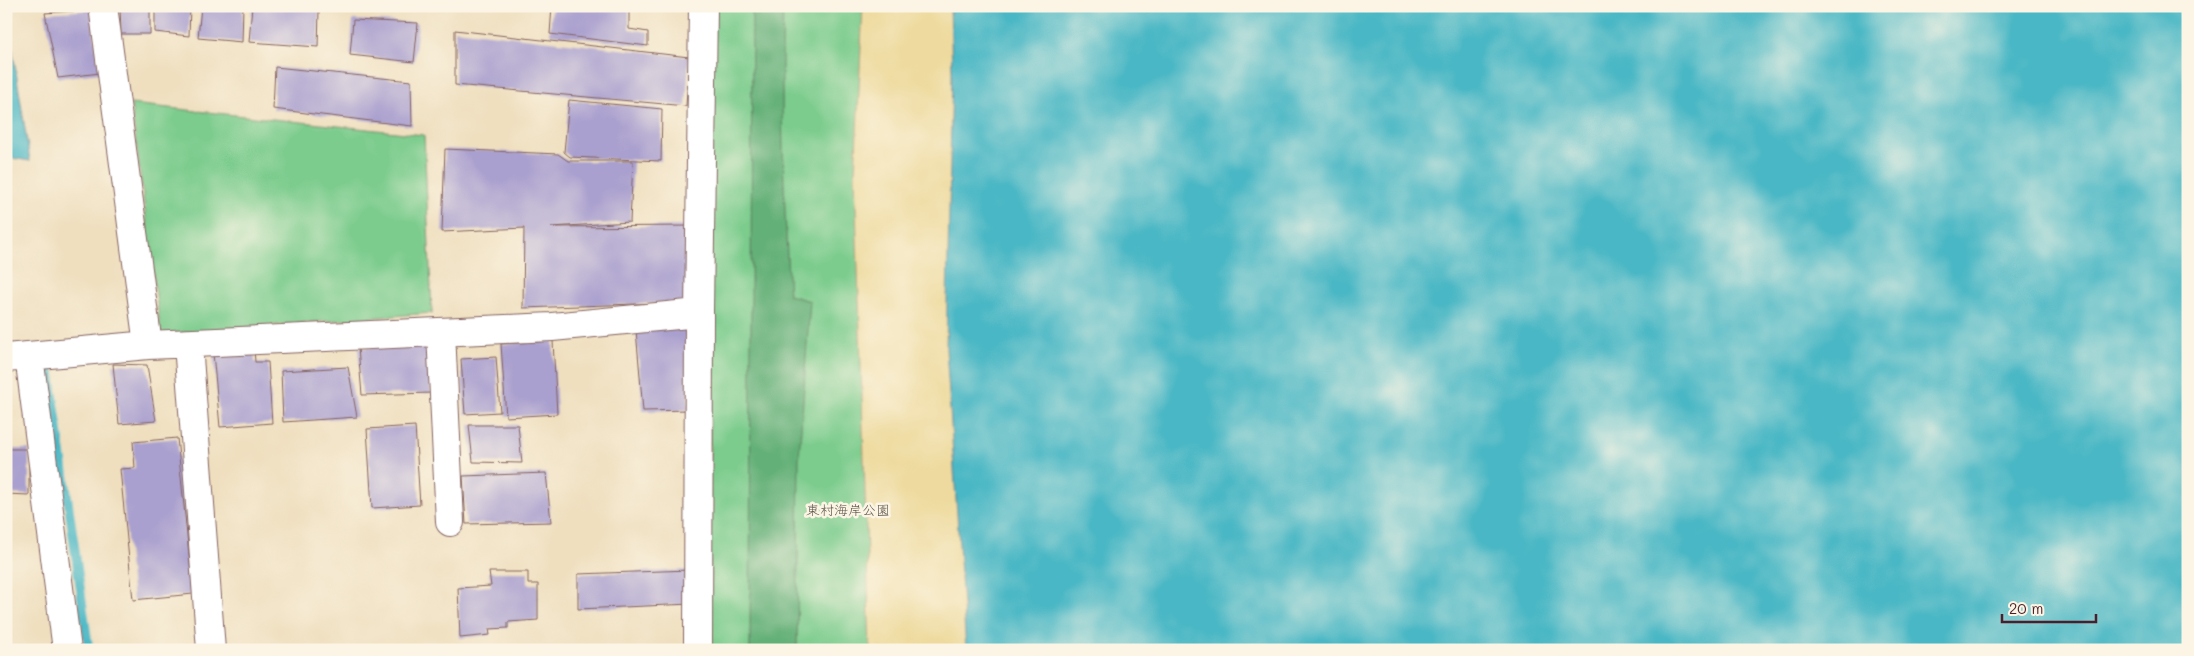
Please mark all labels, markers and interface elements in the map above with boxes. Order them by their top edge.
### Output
park label: 東村海岸公園 [806,500,890,519]
scale bar [2002,591,2095,623]
text: 20 m [2009,598,2043,618]

